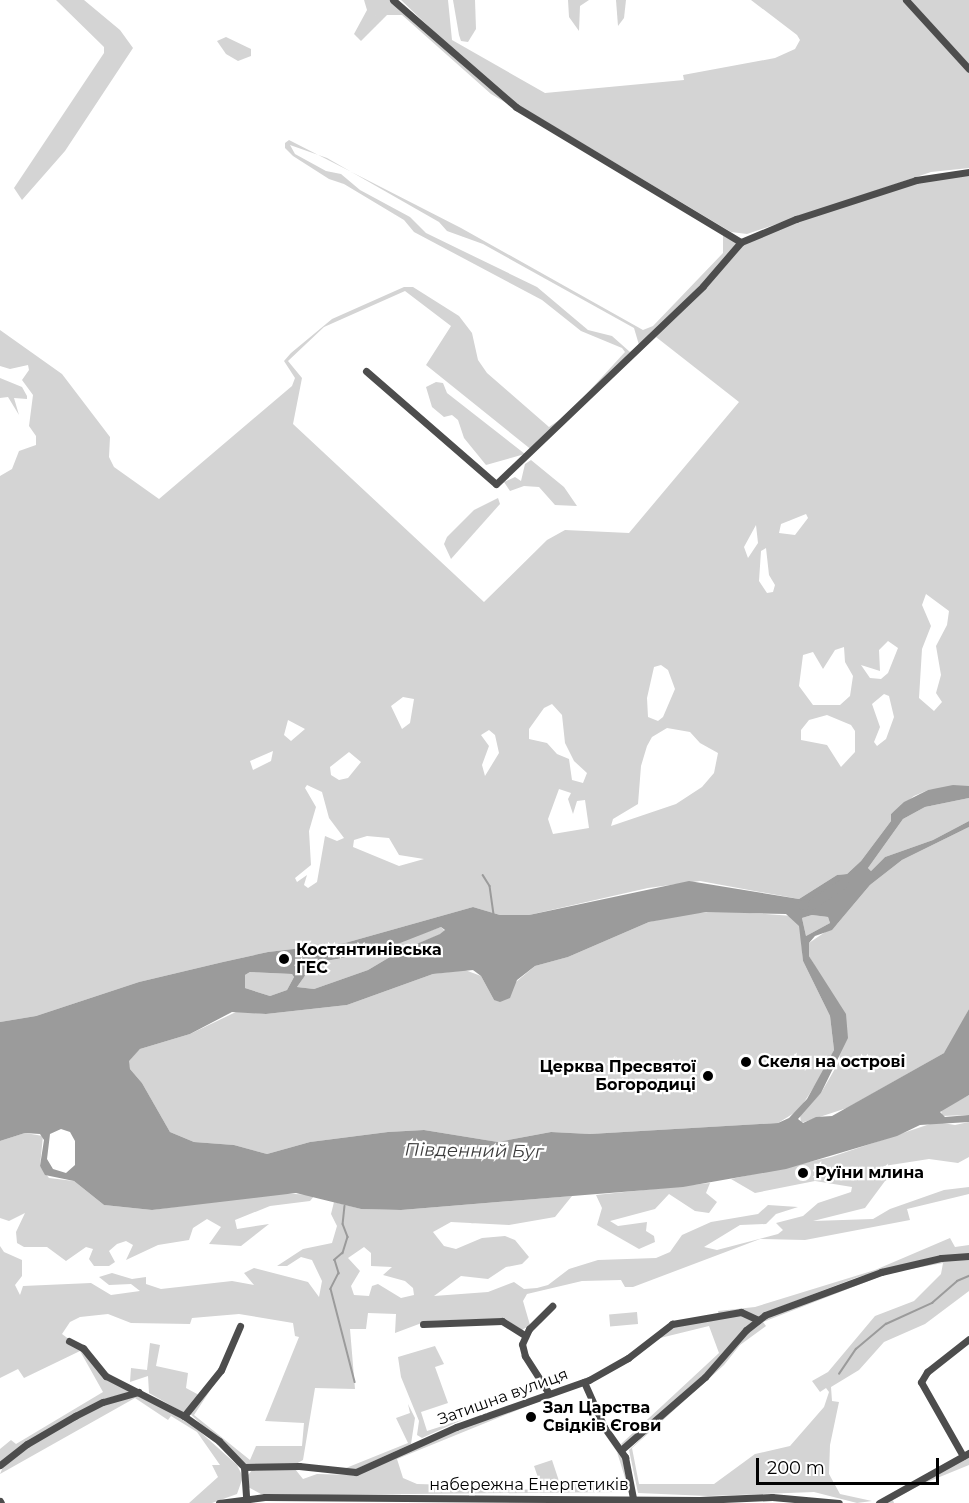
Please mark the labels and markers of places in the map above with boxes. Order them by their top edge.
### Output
place label: Костянтинівська ГЕС [296,940,442,978]
marker: Костянтинівська ГЕС [277,952,291,966]
place label: Скеля на острові [758,1052,905,1072]
marker: Скеля на острові [739,1055,753,1069]
place label: Церква Пресвятої Богородиці [539,1057,696,1095]
marker: Церква Пресвятої Богородиці [701,1069,715,1083]
place label: Руїни млина [815,1163,924,1183]
marker: Руїни млина [796,1166,810,1180]
place label: Зал Царства Свідків Єгови [543,1398,661,1436]
marker: Зал Царства Свідків Єгови [524,1410,538,1424]

